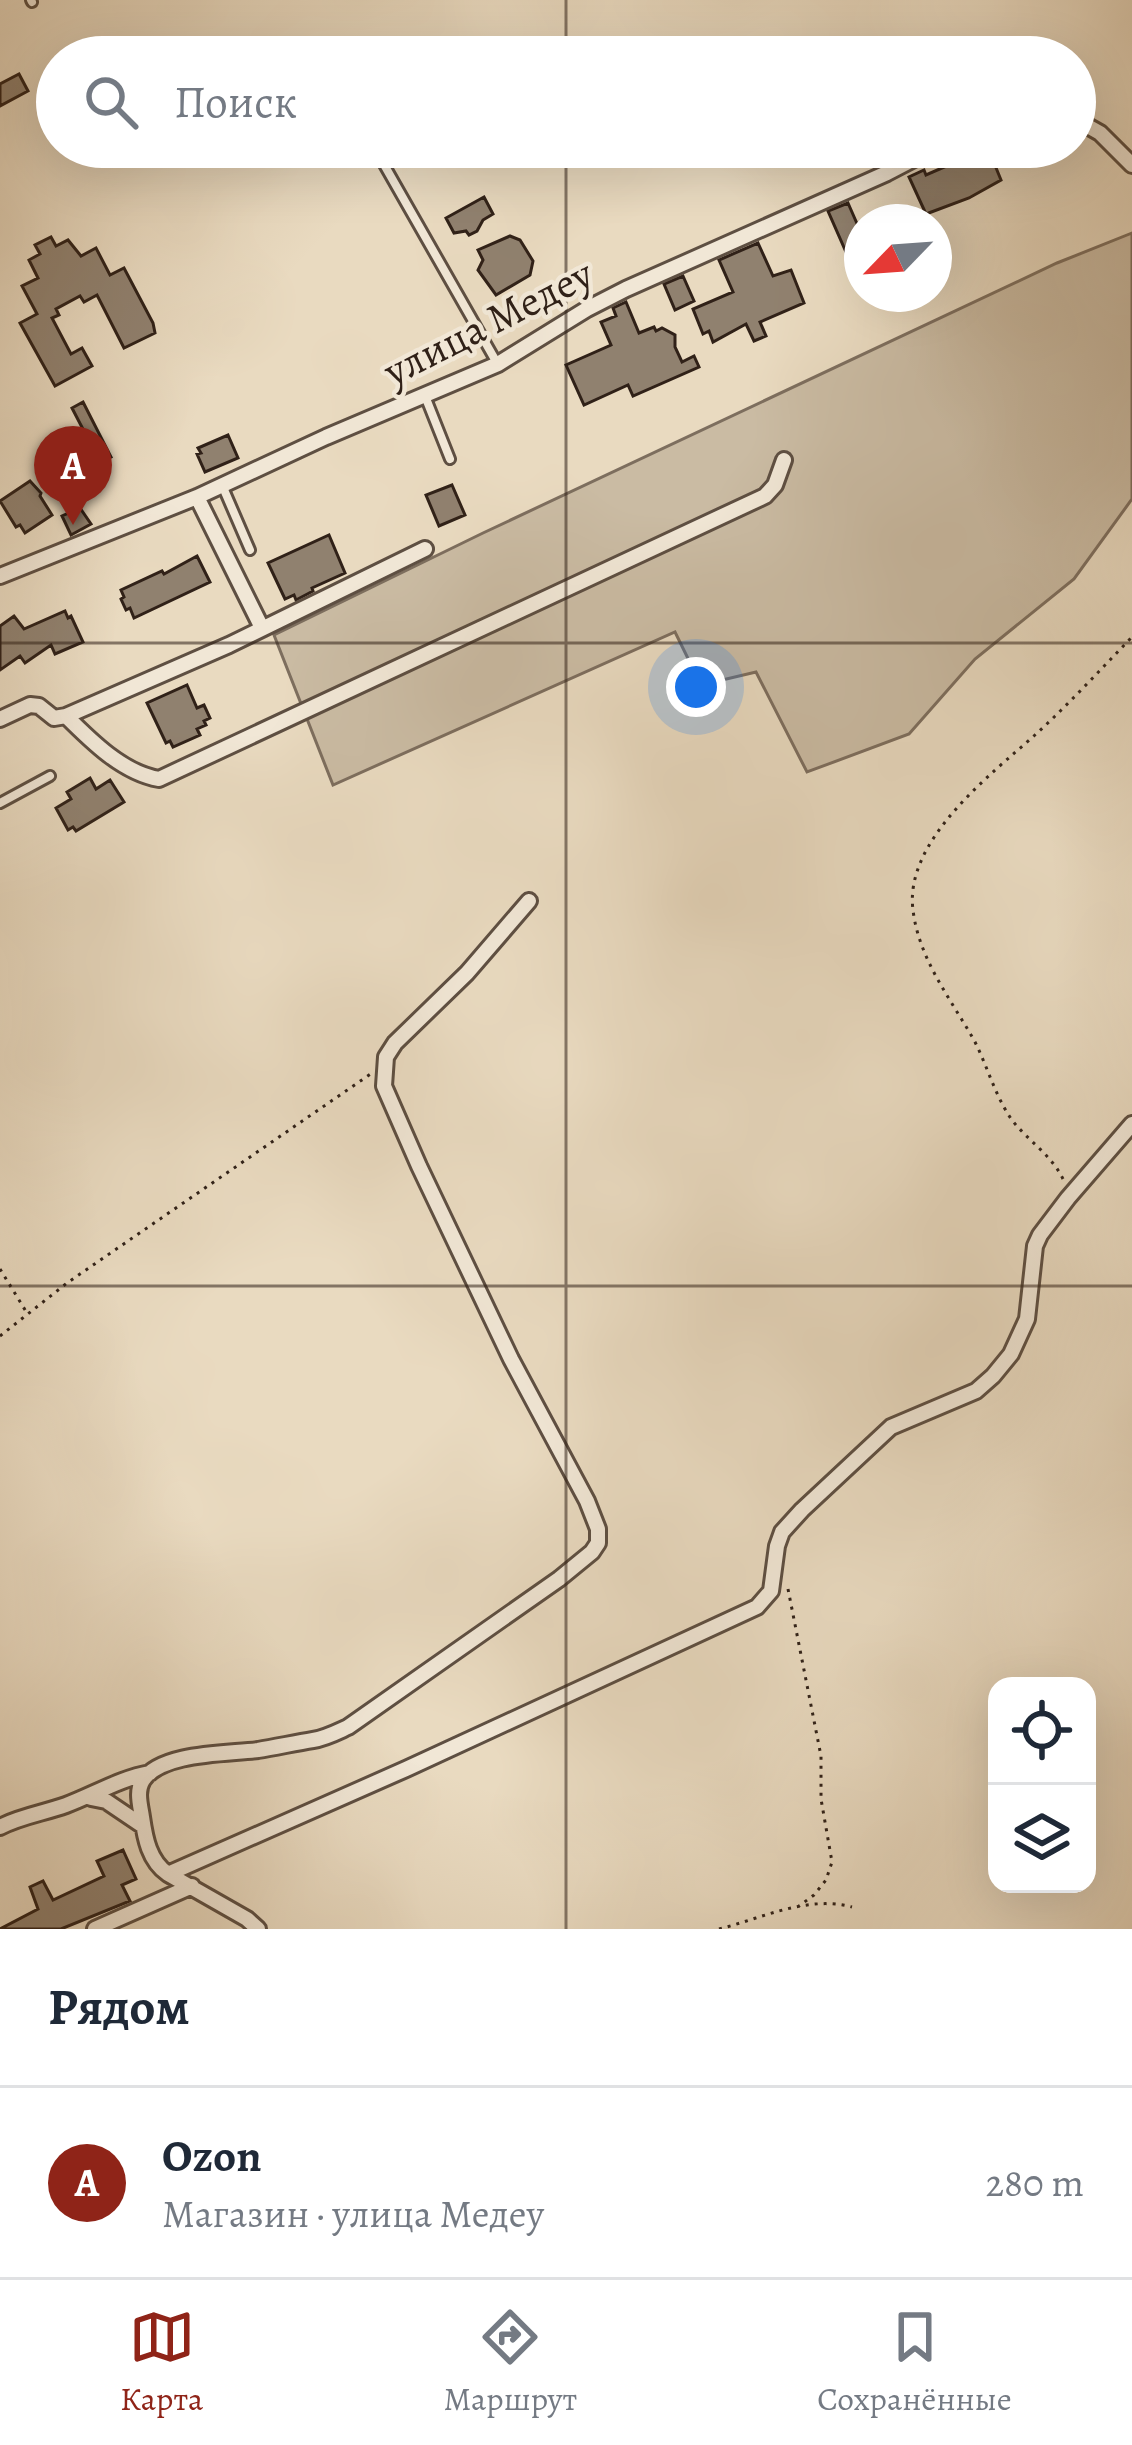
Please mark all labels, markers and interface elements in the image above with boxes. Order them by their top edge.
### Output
search box [36,36,1096,168]
icon: search [78,69,144,135]
text: Поиск [174,71,297,133]
north arrow [844,204,952,312]
street label: улица Медеу [372,244,603,400]
pin: A [34,426,112,525]
your location [666,657,726,717]
map controls [988,1677,1096,1893]
button: locate [988,1677,1096,1785]
button: layers [988,1785,1096,1893]
text: Рядом [48,1972,190,2042]
text: Ozon [162,2125,262,2187]
text: A [75,2156,99,2209]
text: 280 m [986,2156,1084,2209]
text: Магазин · улица Медеу [162,2187,544,2240]
tab: Карта [120,2304,203,2421]
tab: Маршрут [444,2304,577,2421]
tab: Сохранённые [817,2304,1012,2421]

